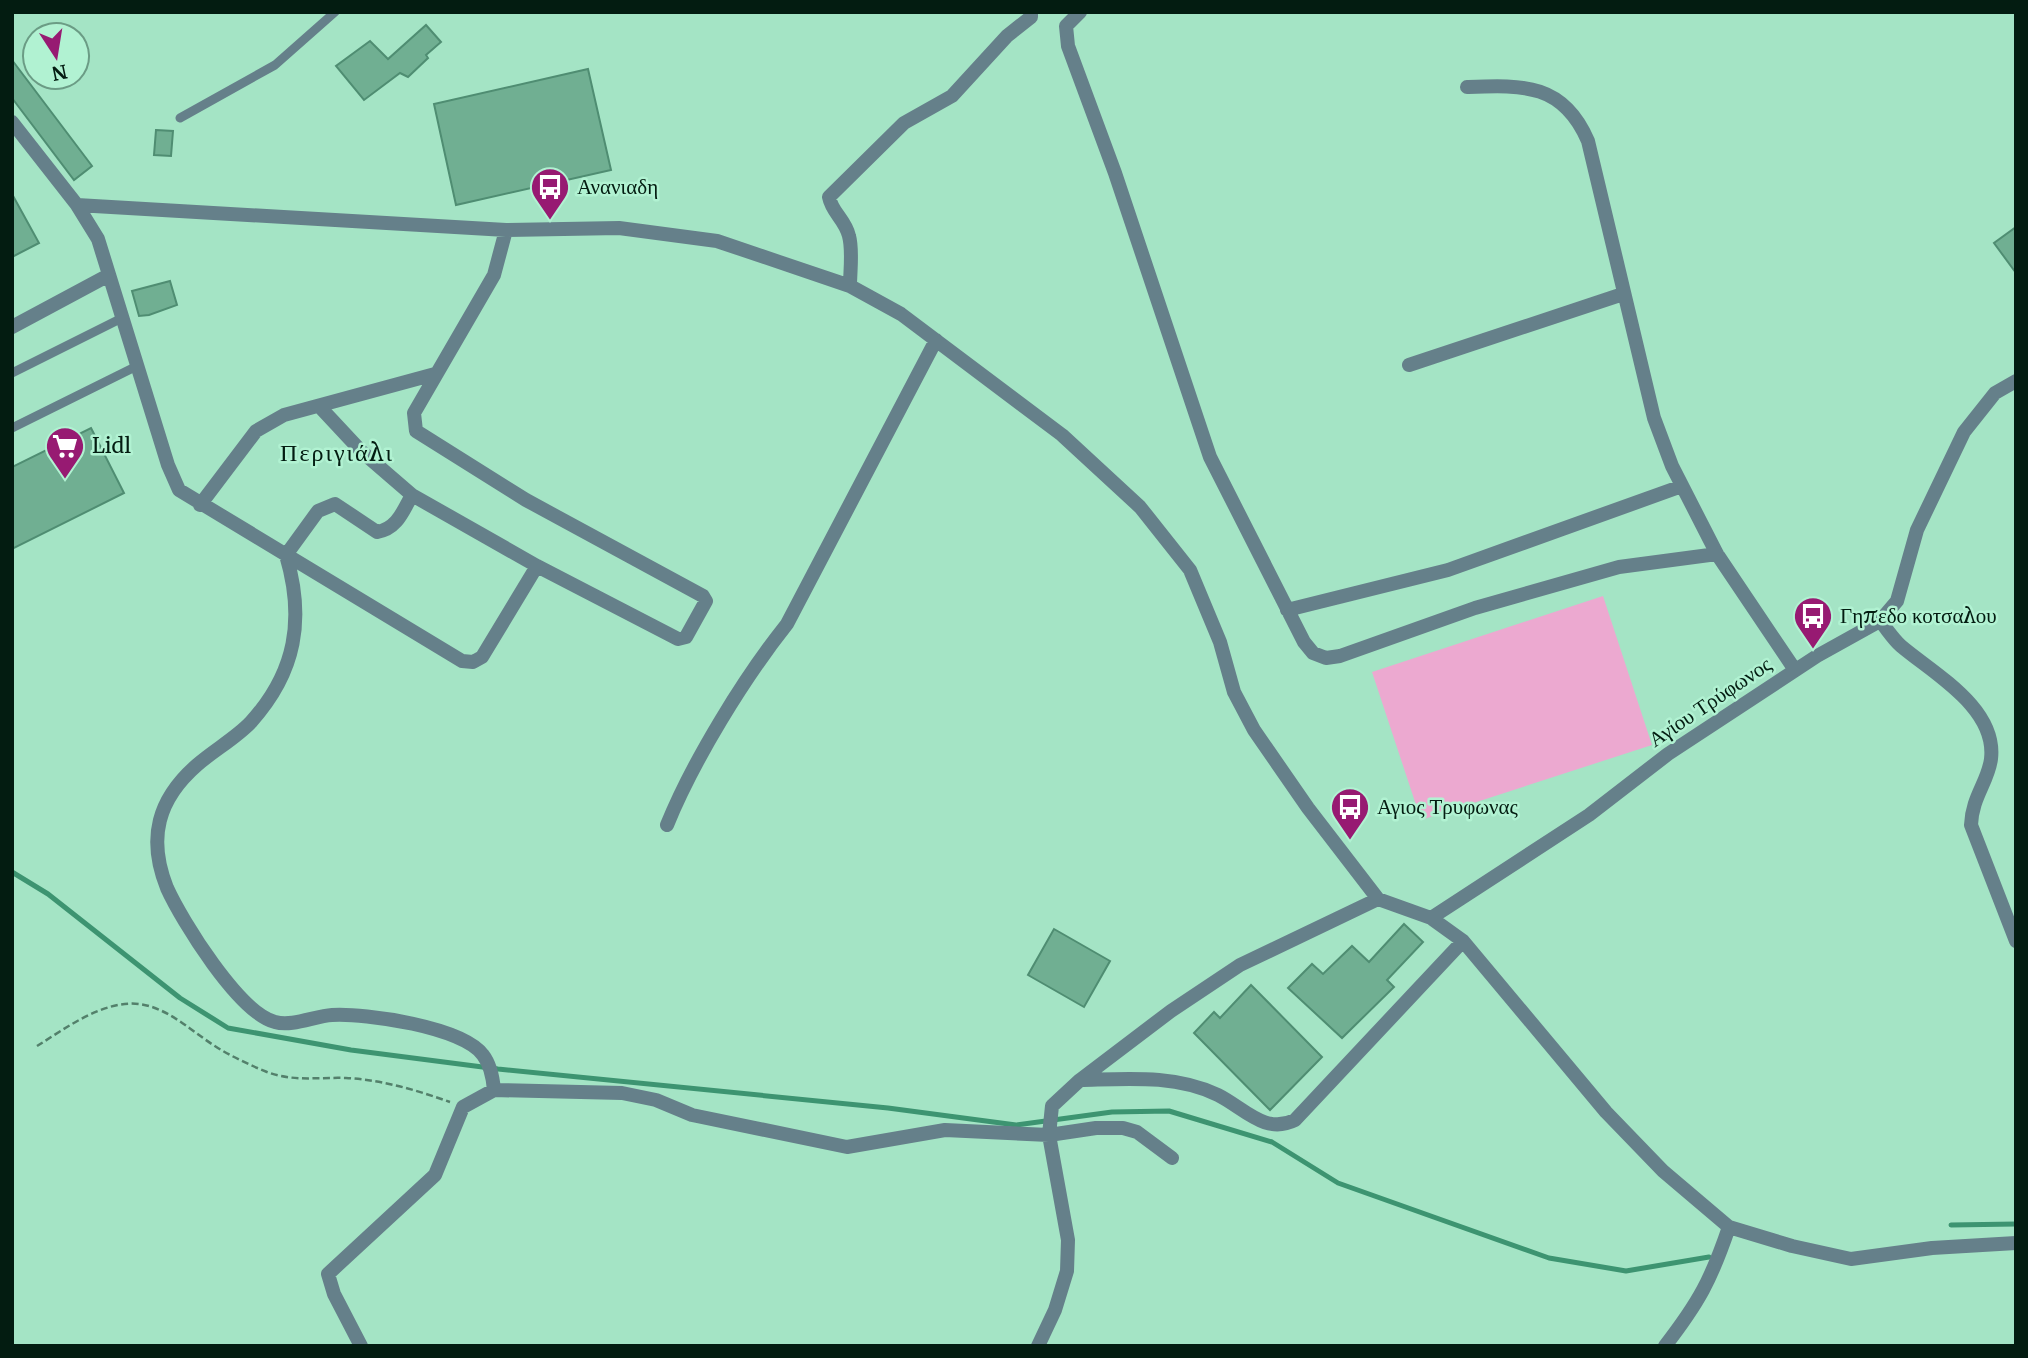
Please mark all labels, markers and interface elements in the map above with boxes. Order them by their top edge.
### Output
north arrow [21,21,91,91]
text: N [50,59,69,86]
bus stop icon: Ανανιαδη [529,166,571,221]
place label: Ανανιαδη [577,173,658,200]
supermarket icon: Lidl [44,425,86,480]
place label: Lidl [92,432,131,459]
district label: Περιγιάλι [280,437,394,468]
bus stop icon: Γηπεδο κοτσαλου [1792,595,1834,650]
place label: Γηπεδο κοτσαλου [1840,602,1997,629]
street label: Αγίου Τρύφωνος [1643,650,1777,753]
bus stop icon: Αγιος Τρυφωνας [1329,786,1371,841]
place label: Αγιος Τρυφωνας [1377,793,1519,820]

